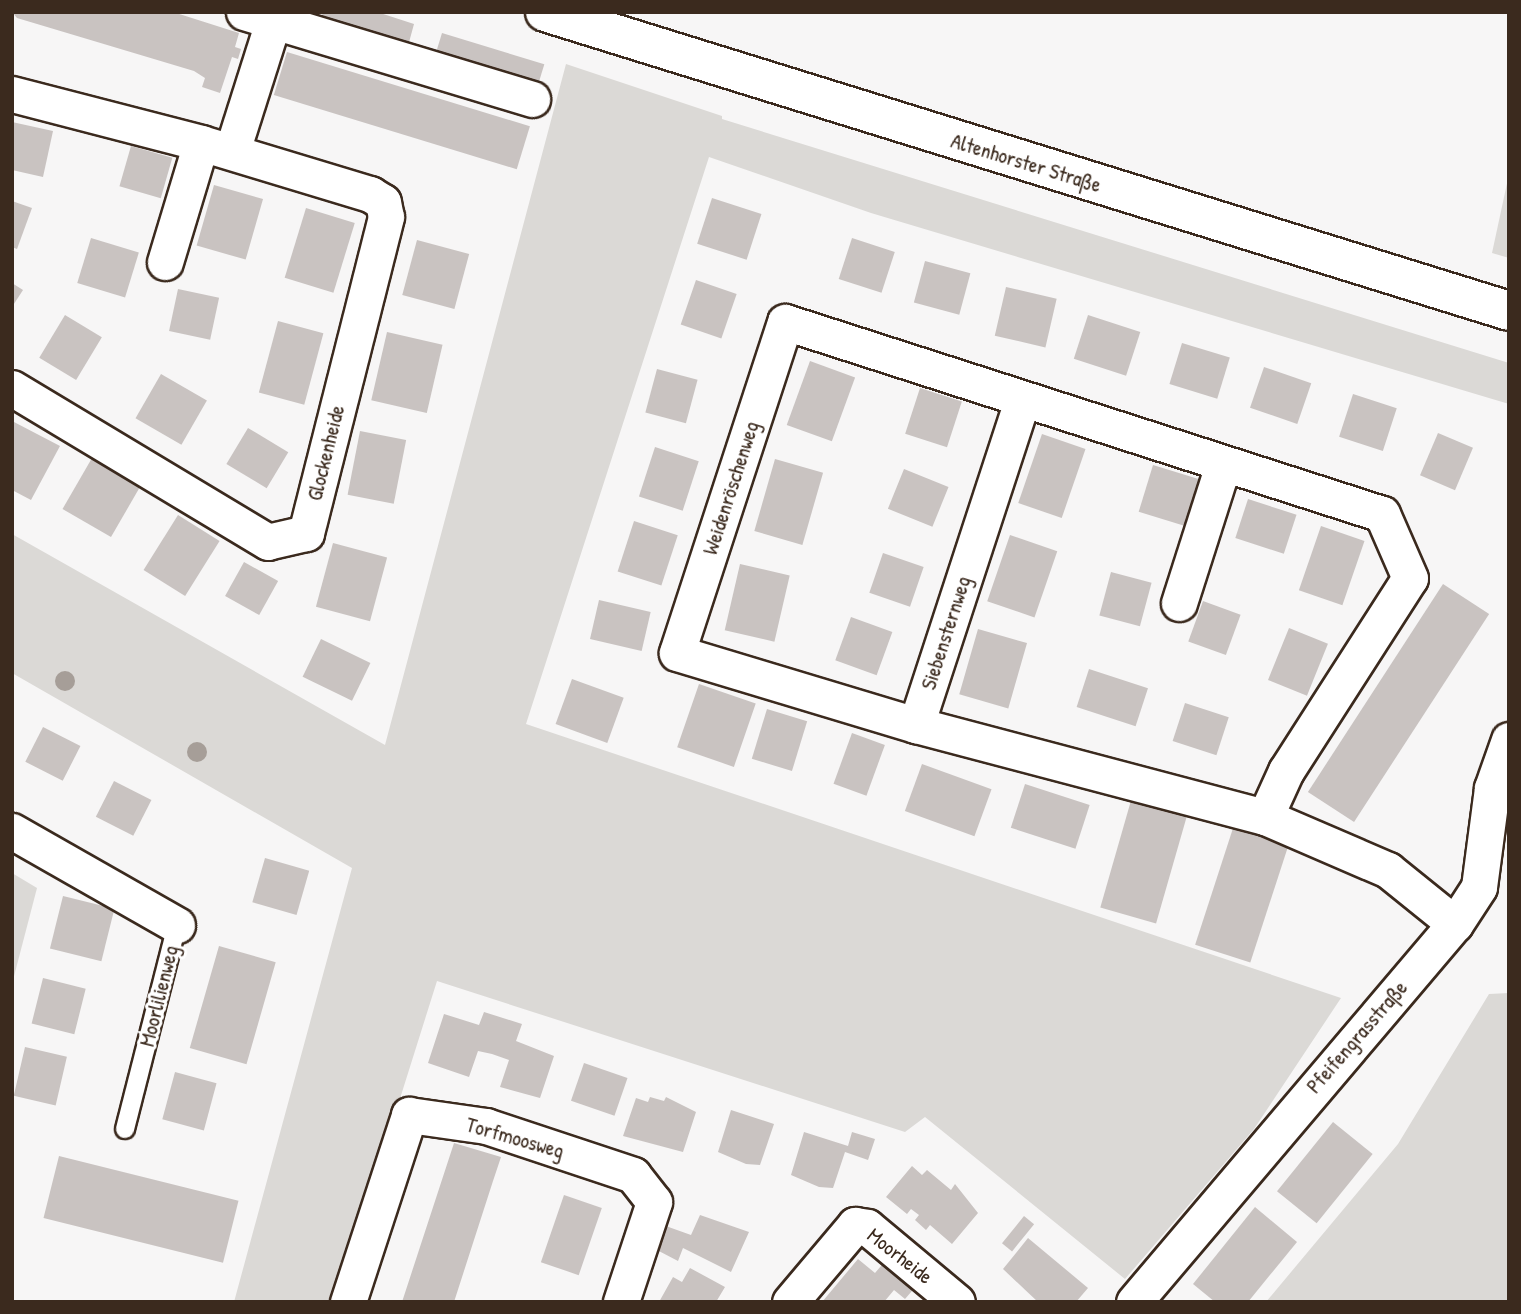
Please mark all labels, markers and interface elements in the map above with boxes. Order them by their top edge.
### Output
street label: Altenhorster Straße [948,128,1104,198]
street label: Glockenheide [302,403,350,503]
street label: Weidenröschenweg [698,418,764,558]
street label: Siebensternweg [916,573,976,693]
street label: Moorlilienweg [134,943,184,1049]
street label: Pfeifengrasstraße [1301,976,1413,1098]
street label: Torfmoosweg [463,1112,567,1164]
street label: Moorheide [862,1223,938,1289]

